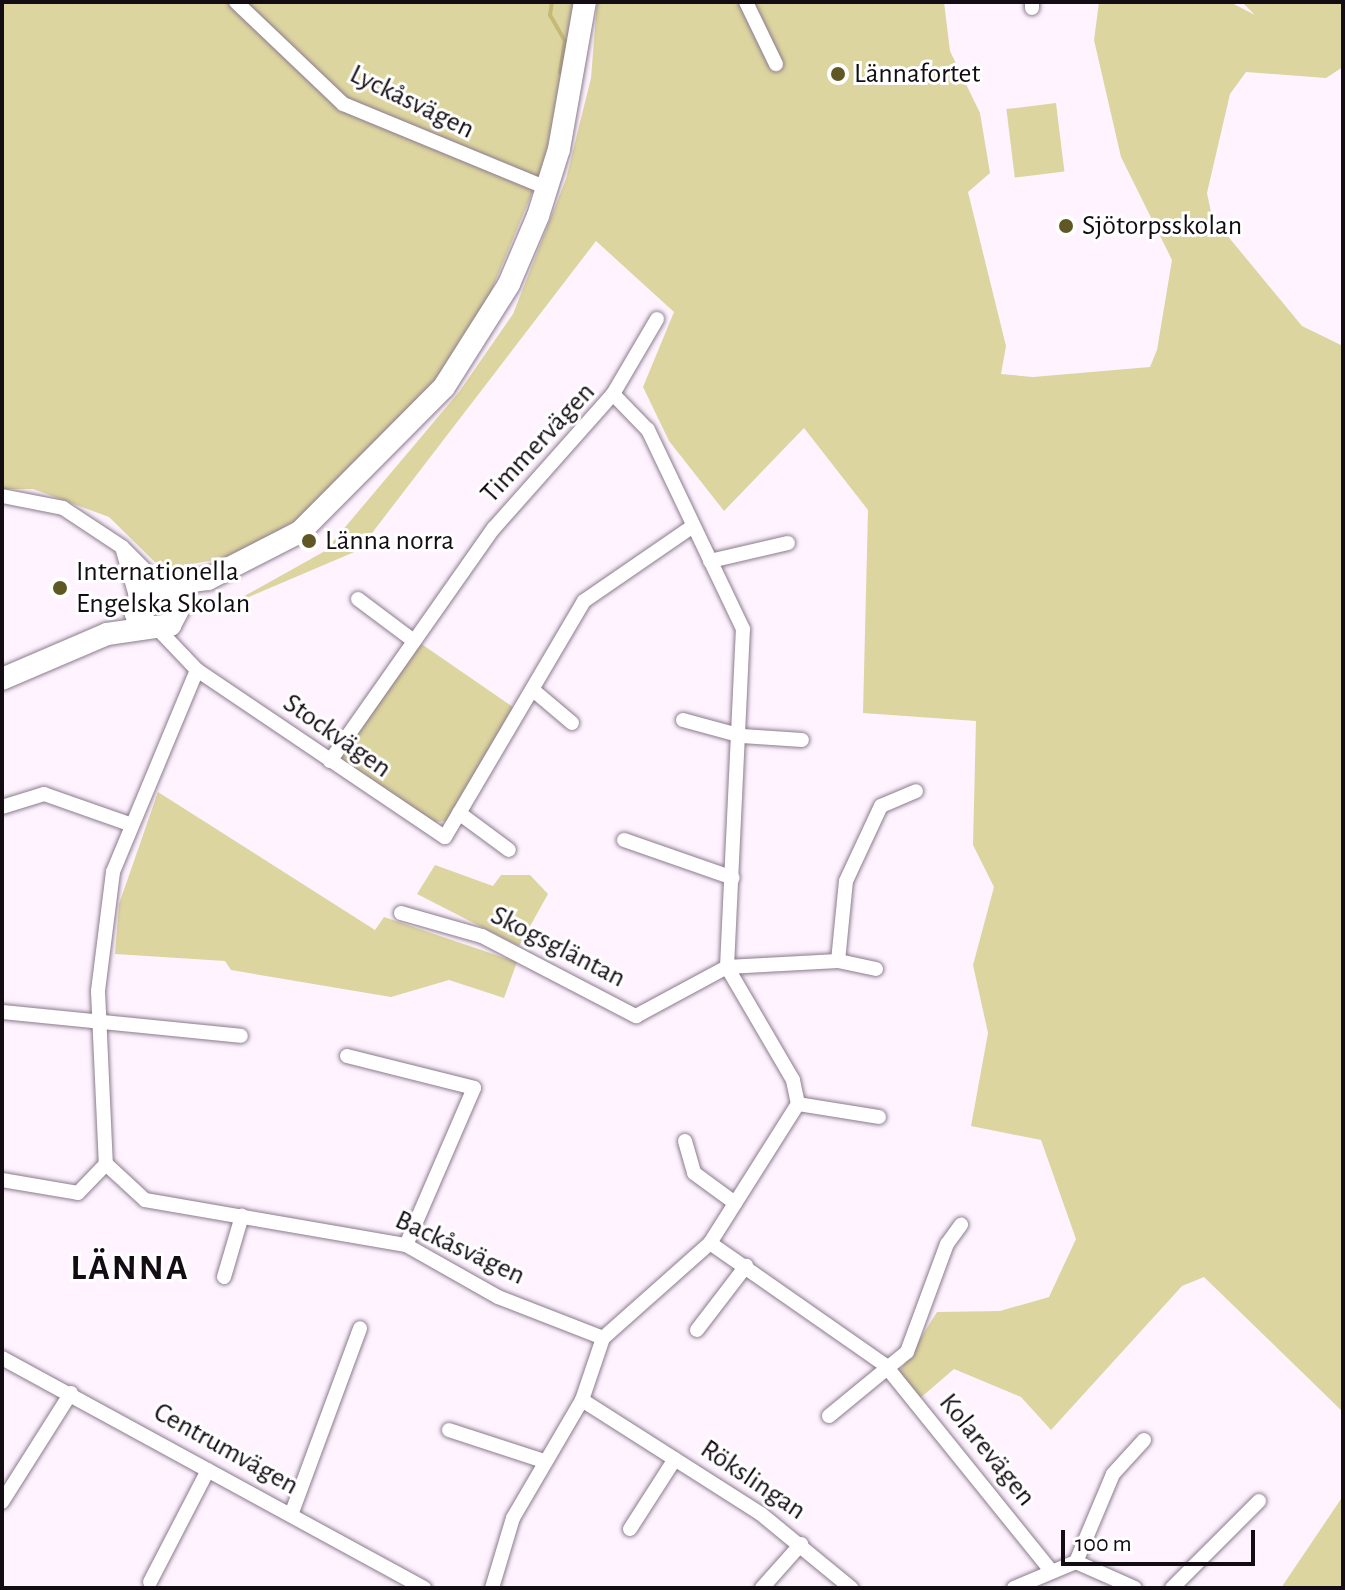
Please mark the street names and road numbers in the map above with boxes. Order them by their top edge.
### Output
street label: Lyckåsvägen [344,57,480,147]
street label: Timmervägen [474,376,602,510]
street label: Stockvägen [276,687,398,785]
street label: Skogsgläntan [485,899,631,995]
street label: Backåsvägen [390,1203,530,1293]
street label: Kolarevägen [931,1387,1043,1513]
street label: Centrumvägen [148,1395,304,1503]
street label: Rökslingan [694,1433,812,1527]

